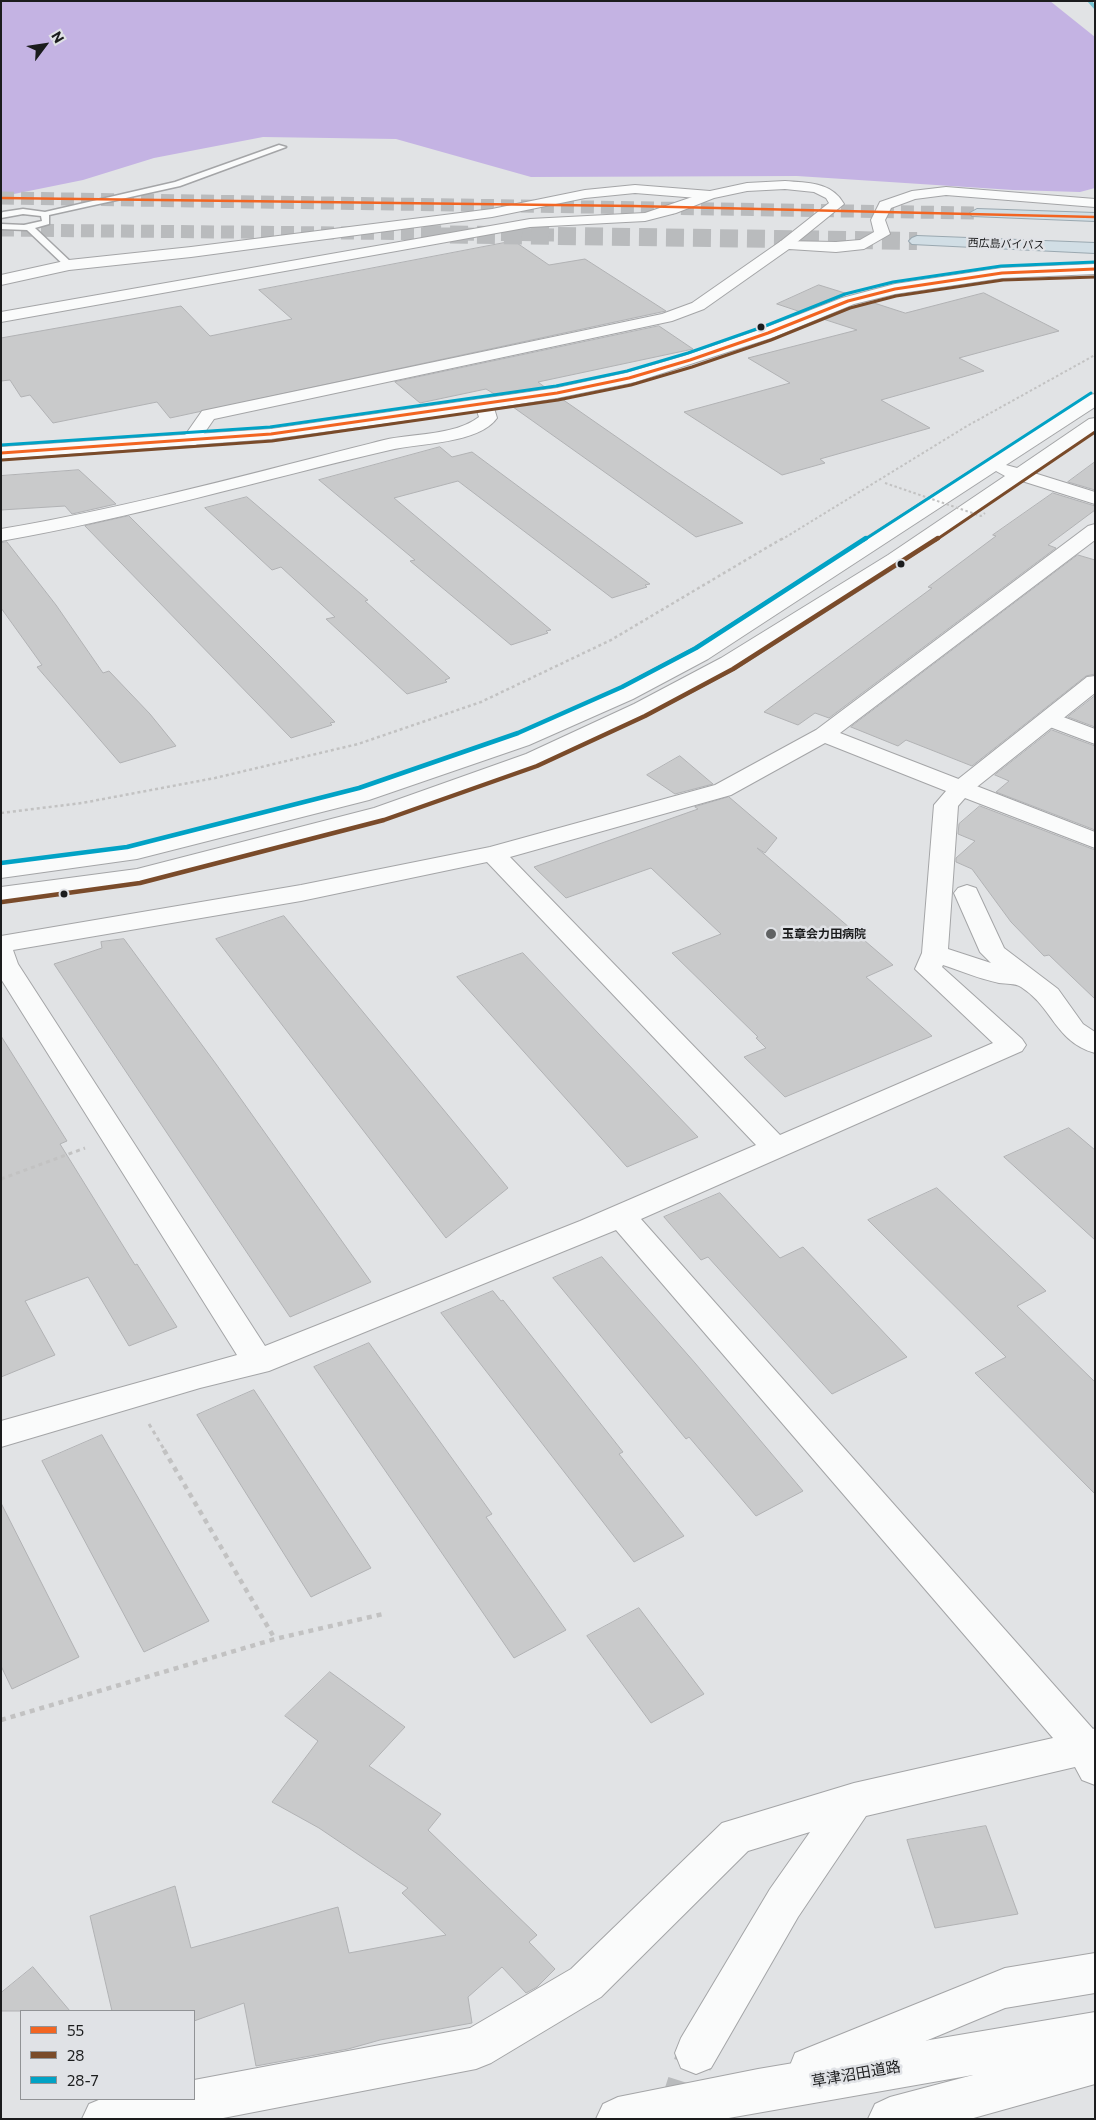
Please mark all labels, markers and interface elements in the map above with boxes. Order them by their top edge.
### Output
north arrow [20,20,70,70]
text: N [48,28,68,46]
street label: 西広島バイパス [967,236,1045,252]
unlabelled marker [756,322,766,332]
unlabelled marker [896,559,906,569]
unlabelled marker [59,889,69,899]
marker: 玉章会力田病院 [764,927,778,941]
place label: 玉章会力田病院 [782,927,866,941]
legend [20,2010,195,2100]
text: 55 [67,2021,84,2039]
text: 28 [67,2046,84,2064]
street label: 草津沼田道路 [810,2057,902,2091]
text: 28-7 [67,2071,99,2089]

